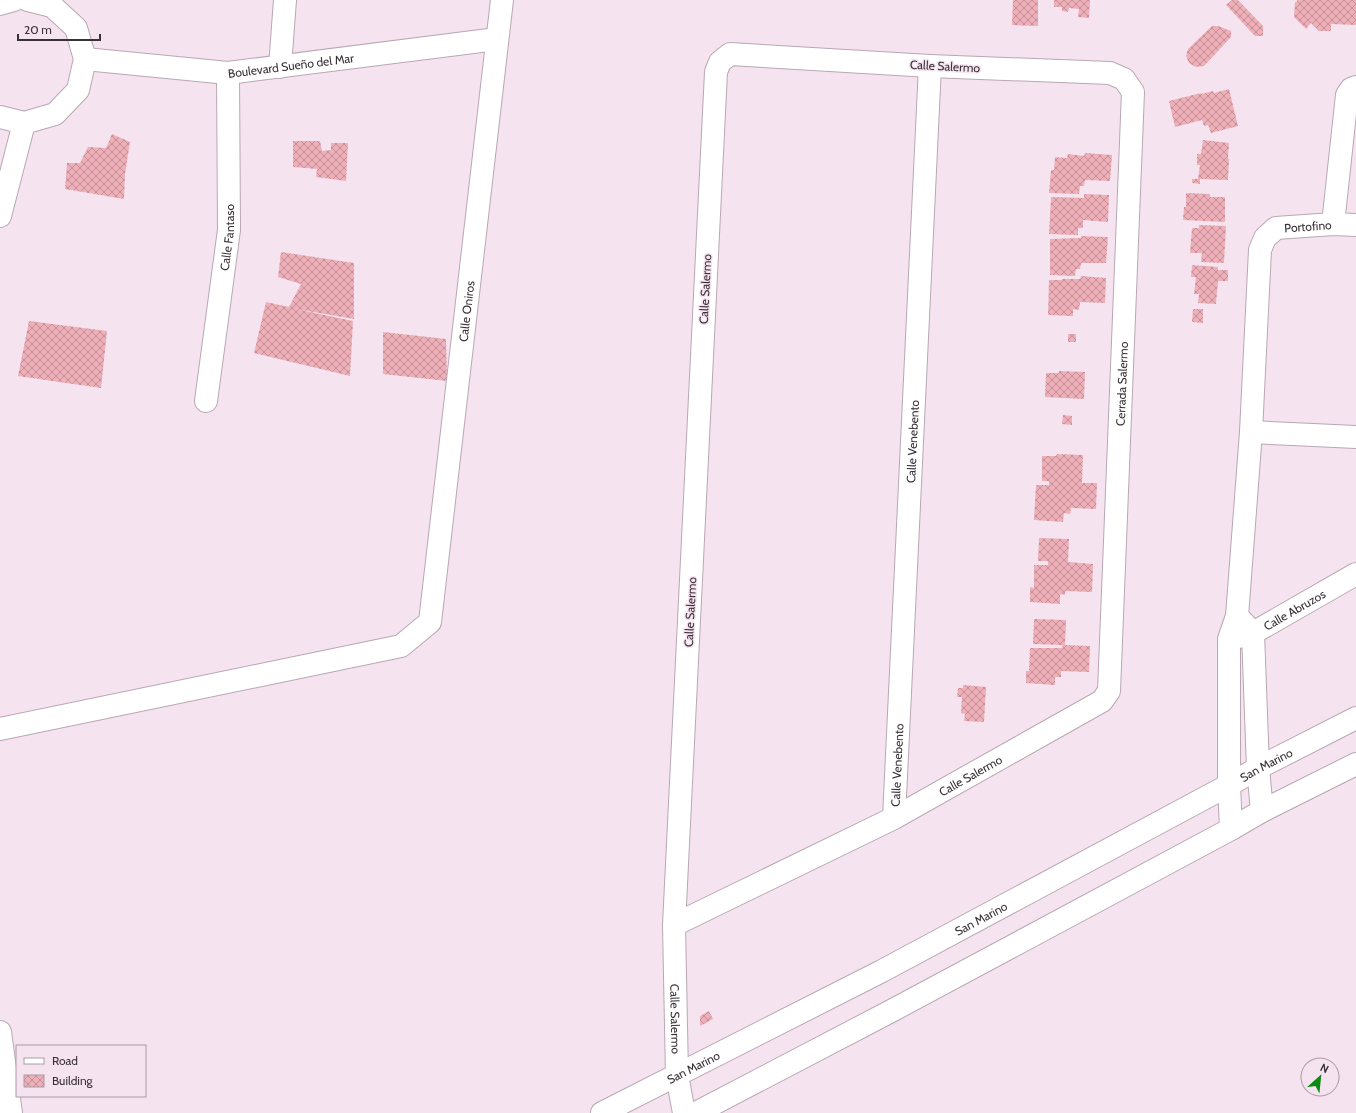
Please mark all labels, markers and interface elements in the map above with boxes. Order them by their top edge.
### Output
scale bar [18,16,100,42]
text: 20 m [24,22,52,37]
street label: Boulevard Sueño del Mar [227,50,355,80]
street label: Calle Salermo [910,57,981,75]
street label: Calle Fantaso [216,204,237,272]
street label: Portofino [1284,217,1333,235]
street label: Calle Salermo [696,253,714,324]
street label: Calle Oniros [455,280,477,343]
street label: Cerrada Salermo [1112,341,1131,426]
street label: Calle Venebento [903,399,922,483]
street label: Calle Salermo [681,576,699,647]
street label: Calle Abruzos [1261,586,1328,633]
street label: Calle Venebento [887,723,906,807]
street label: San Marino [1237,744,1295,785]
street label: Calle Salermo [936,751,1005,799]
street label: San Marino [952,898,1010,938]
street label: Calle Salermo [668,984,684,1055]
legend [16,1045,146,1097]
street label: San Marino [664,1047,722,1087]
text: Road [52,1053,78,1068]
north arrow [1300,1057,1340,1097]
text: N [1318,1060,1331,1076]
text: Building [52,1073,94,1088]

